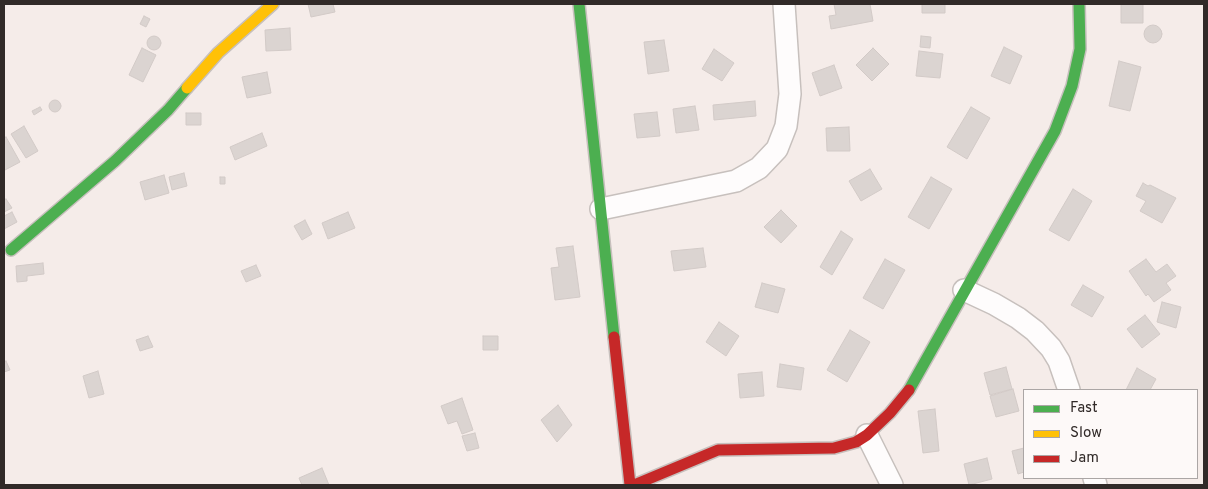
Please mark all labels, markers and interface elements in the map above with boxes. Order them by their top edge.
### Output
legend [1023,389,1198,479]
text: Fast [1070,399,1098,418]
text: Slow [1070,424,1102,443]
text: Jam [1070,449,1099,468]

